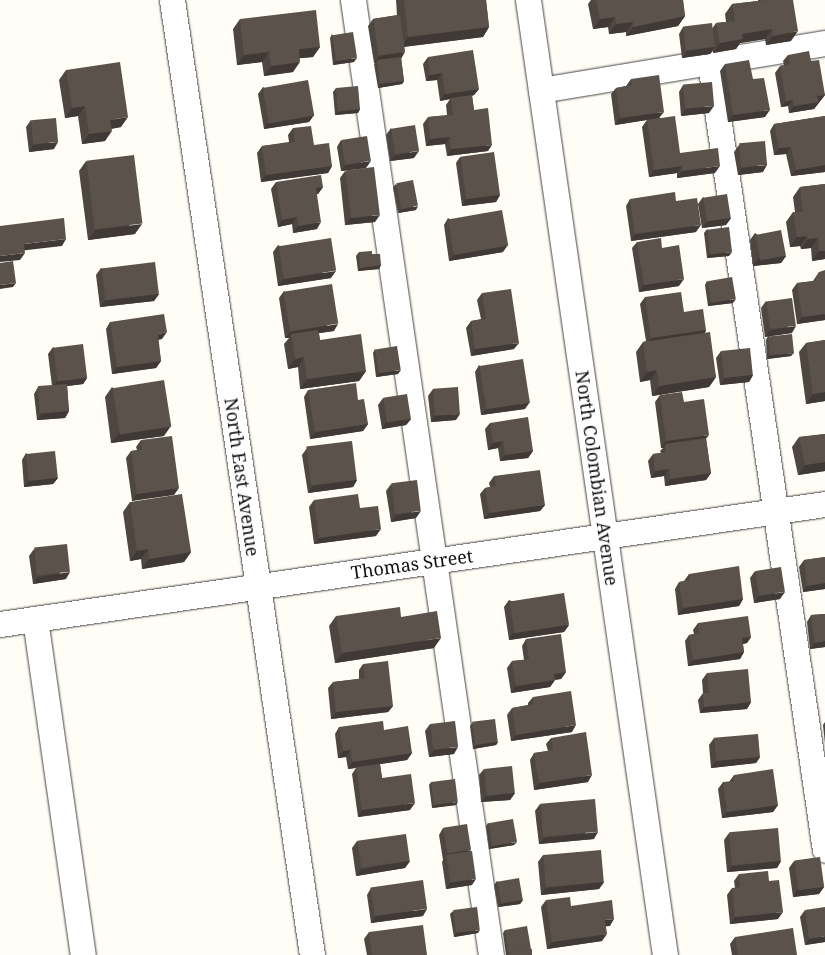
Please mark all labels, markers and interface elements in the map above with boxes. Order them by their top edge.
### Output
street label: North Colombian Avenue [571,369,623,587]
street label: North East Avenue [220,396,264,558]
street label: Thomas Street [350,545,474,583]

